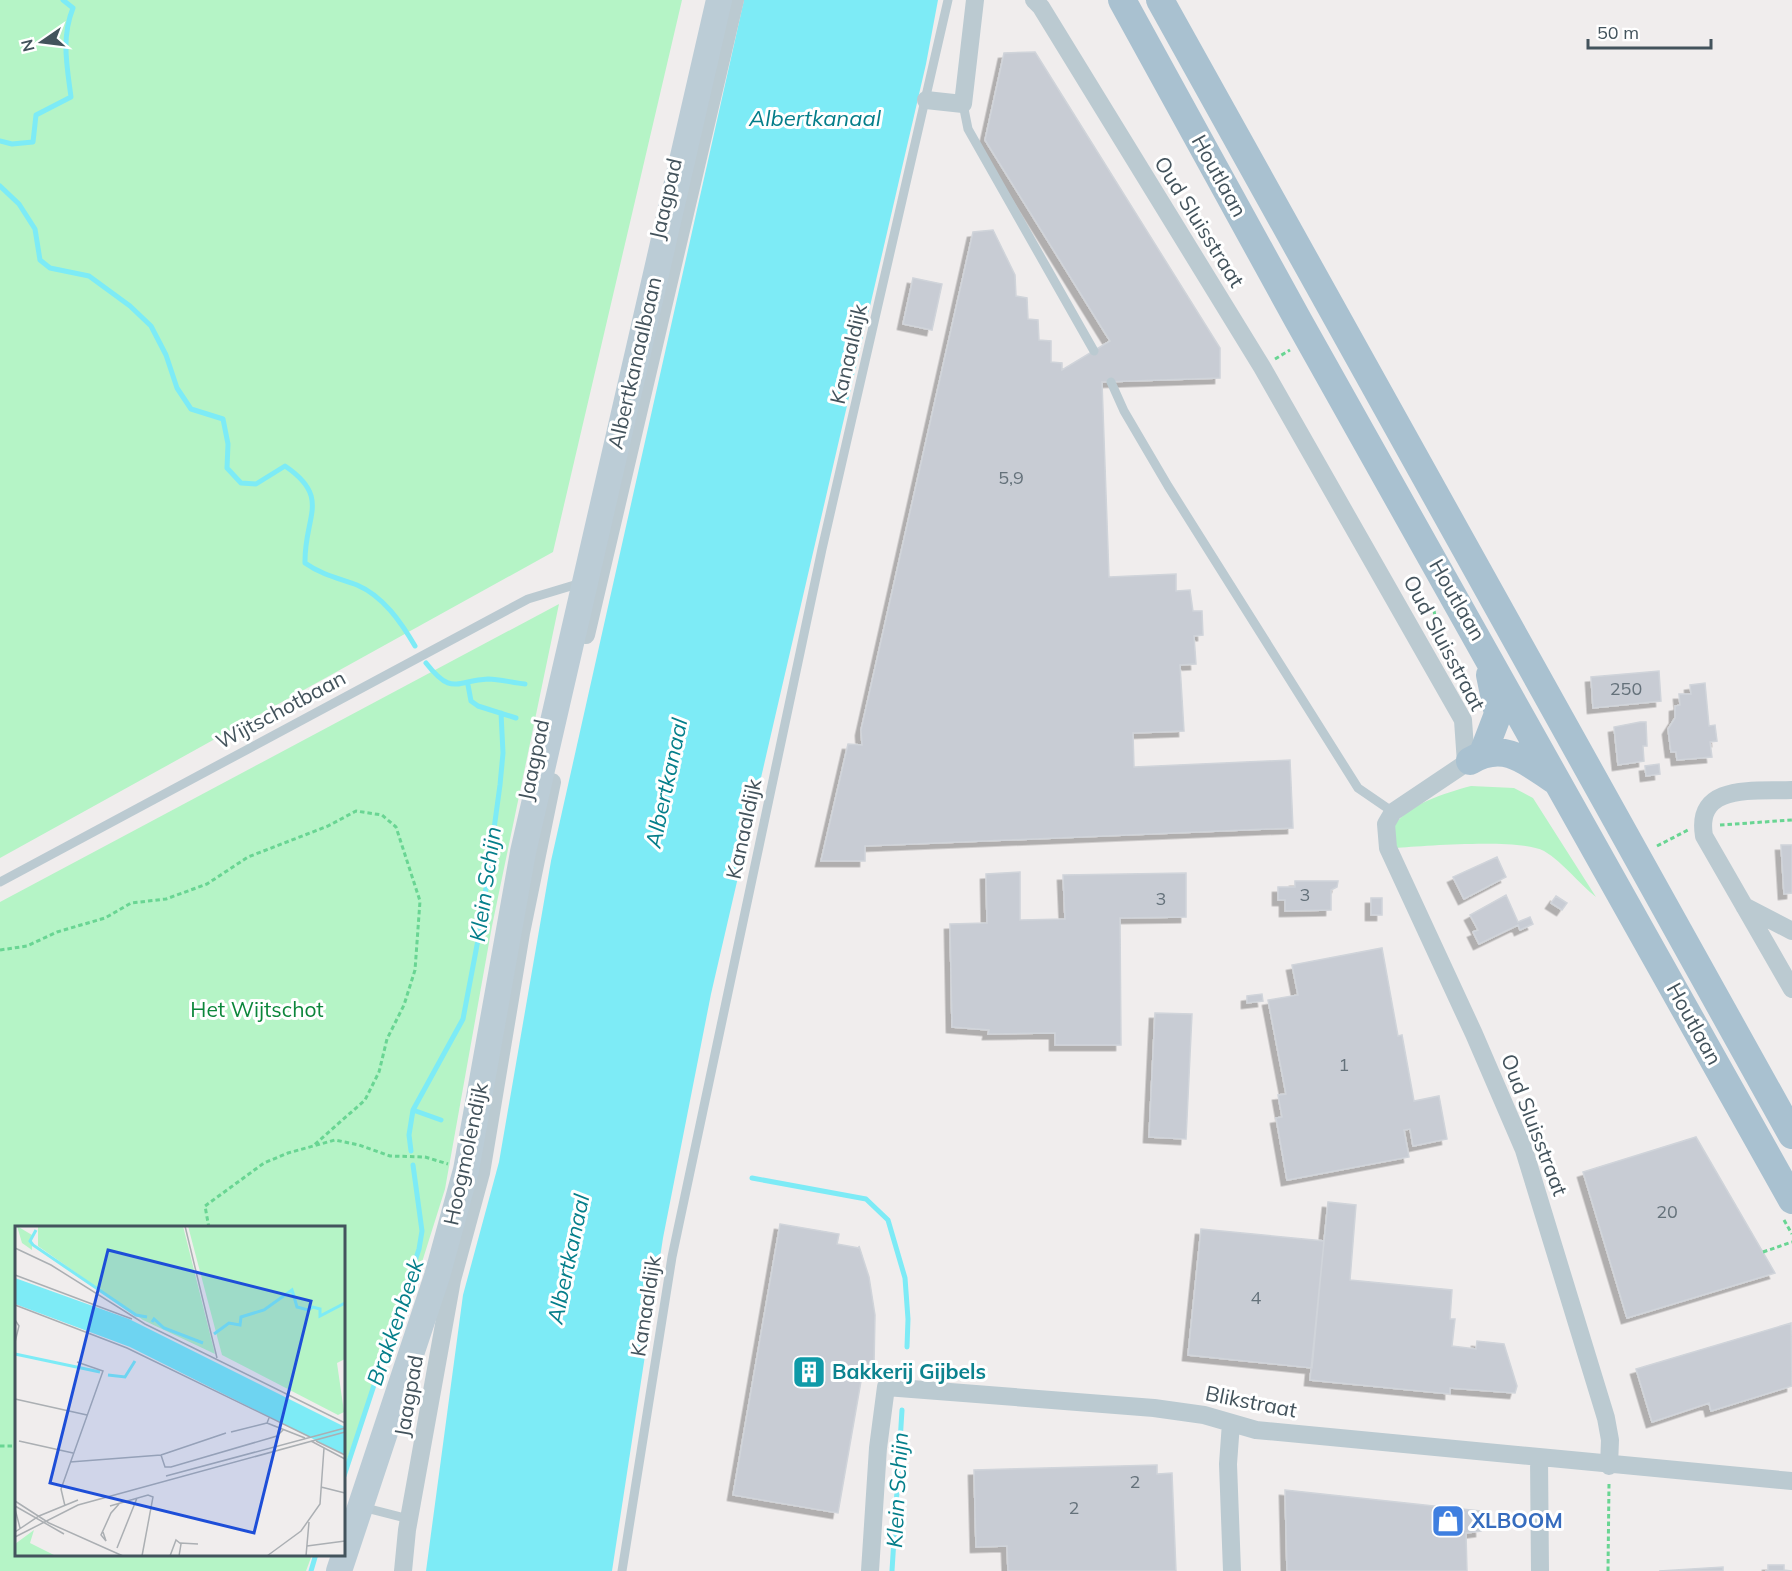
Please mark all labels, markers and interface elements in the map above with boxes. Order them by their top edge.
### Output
north arrow [12,12,72,72]
scale bar [1588,12,1711,50]
text: 50 m [1597,21,1639,44]
text: N [16,37,39,54]
water label: Albertkanaal [748,104,882,132]
street label: Houtlaan [1187,130,1253,221]
street label: Oud Sluisstraat [1149,151,1251,292]
street label: Jaagpad [643,156,687,242]
street label: Albertkanaalbaan [602,274,666,451]
street label: Kanaaldijk [824,301,872,406]
house number: 5,9 [998,466,1024,489]
street label: Houtlaan [1424,554,1492,645]
street label: Oud Sluisstraat [1398,570,1492,715]
street label: Wijtschotbaan [211,664,350,754]
house number: 250 [1610,677,1642,700]
water label: Albertkanaal [638,715,694,851]
street label: Jaagpad [512,717,554,803]
street label: Kanaaldijk [720,776,766,881]
water label: Klein Schijn [463,825,507,943]
house number: 3 [1300,883,1310,906]
house number: 3 [1156,887,1166,910]
street label: Houtlaan [1662,978,1728,1069]
park label: Het Wijtschot [190,996,324,1022]
street label: Oud Sluisstraat [1496,1050,1574,1199]
house number: 1 [1339,1053,1349,1076]
street label: Hoogmolendijk [437,1080,493,1228]
water label: Albertkanaal [540,1191,596,1327]
house number: 20 [1656,1200,1678,1223]
inset map [15,1226,345,1556]
street label: Kanaaldijk [624,1253,666,1358]
water label: Brakkenbeek [360,1255,430,1389]
house number: 4 [1251,1286,1262,1309]
street label: Jaagpad [388,1353,428,1439]
building icon: Bakkerij Gijbels [791,1354,827,1390]
place label: Bakkerij Gijbels [832,1358,986,1384]
street label: Blikstraat [1203,1379,1299,1423]
water label: Klein Schijn [880,1431,914,1549]
house number: 2 [1130,1470,1140,1493]
house number: 2 [1069,1496,1079,1519]
shop icon: XLBOOM [1430,1503,1466,1539]
place label: XLBOOM [1470,1507,1563,1533]

